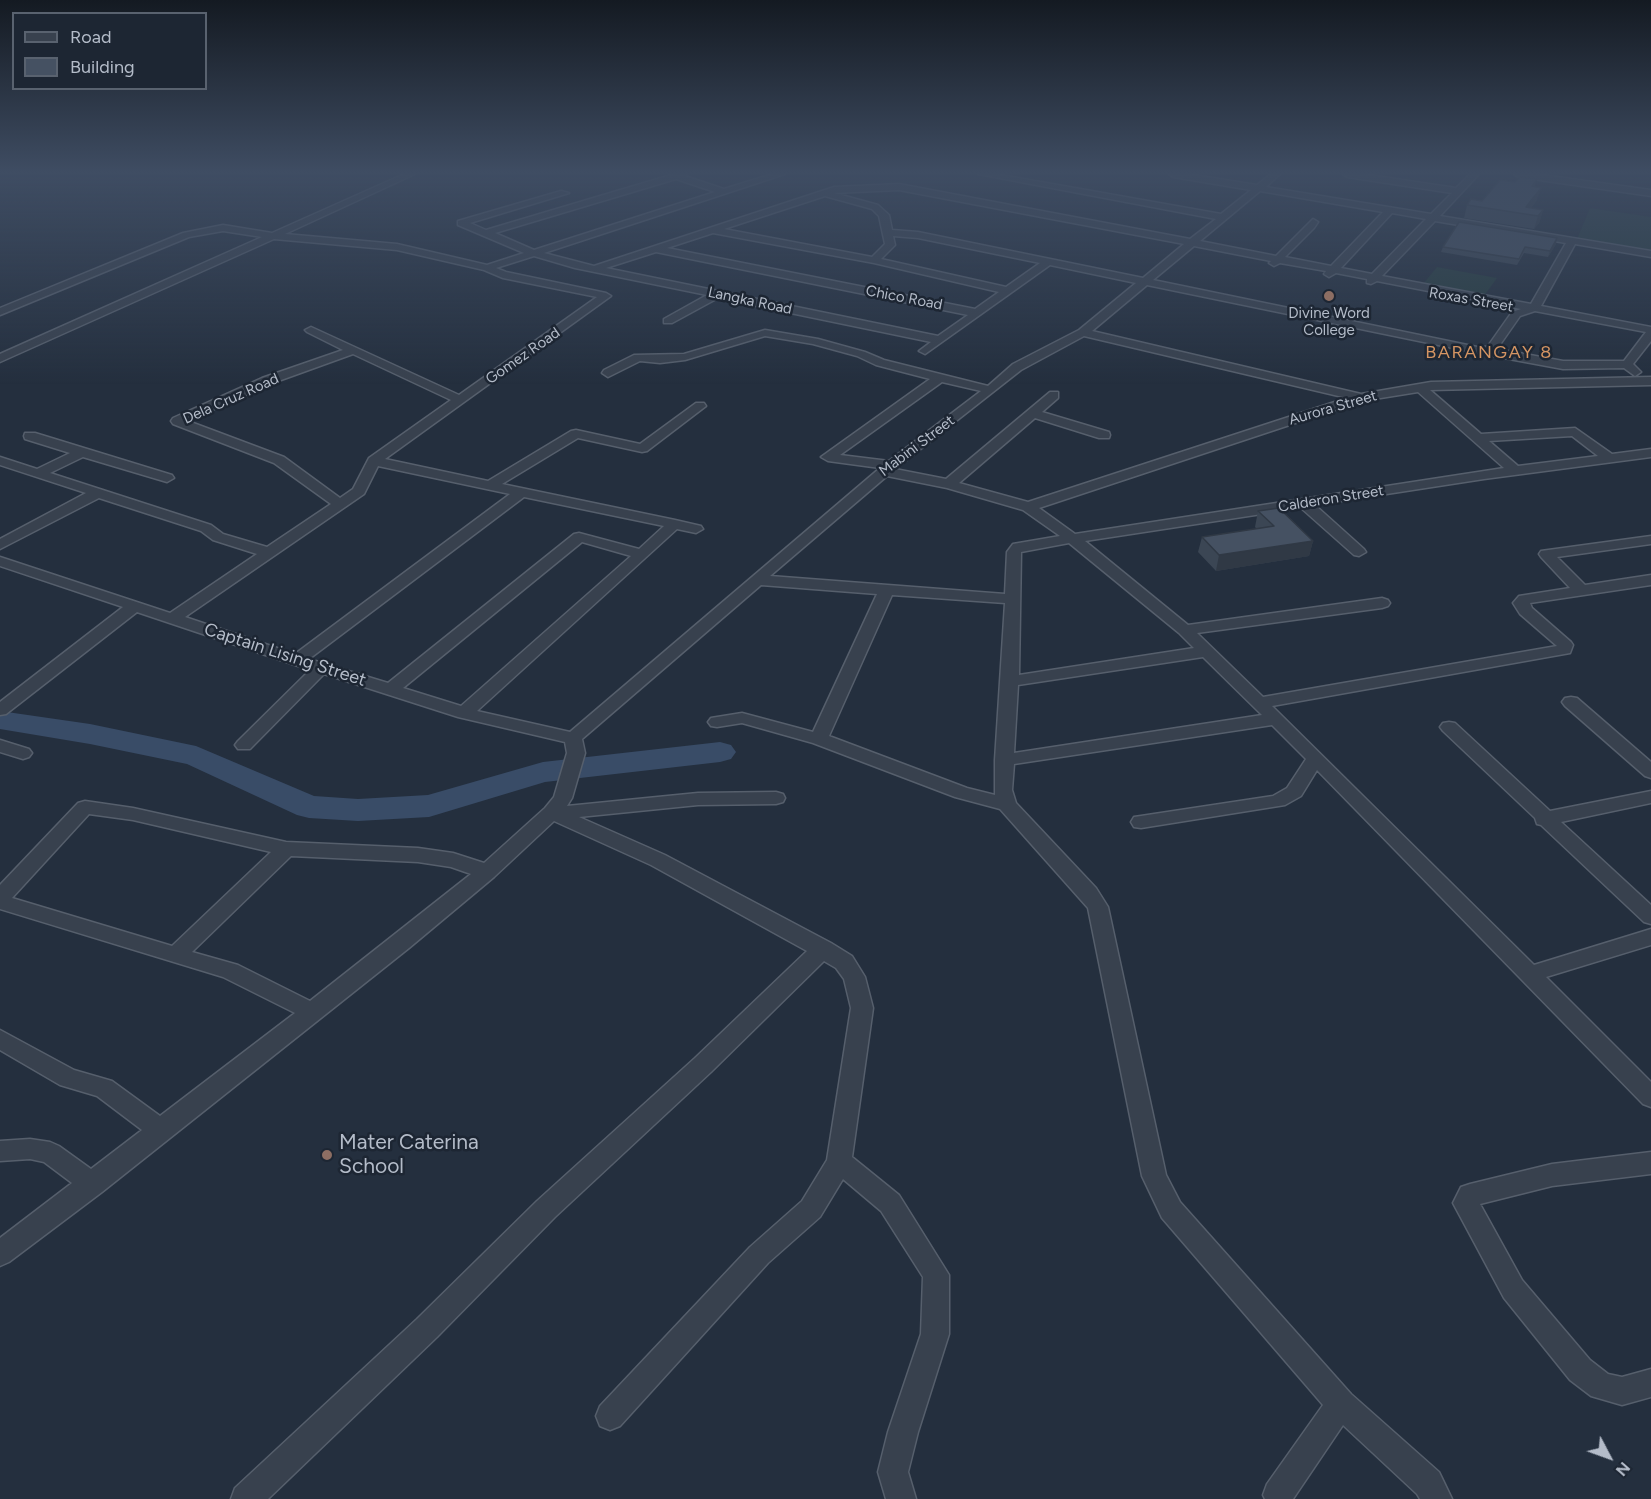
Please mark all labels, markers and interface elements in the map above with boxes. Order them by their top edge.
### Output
legend [12,12,207,90]
text: Road [70,26,111,48]
text: Building [70,56,135,78]
street label: Chico Road [864,282,944,314]
street label: Langka Road [706,283,794,319]
street label: Roxas Street [1427,284,1515,316]
marker: Divine Word College [1322,289,1336,303]
place label: Divine Word College [1288,305,1370,340]
street label: Gomez Road [482,324,564,388]
district label: BARANGAY 8 [1425,342,1553,364]
street label: Dela Cruz Road [180,370,282,428]
street label: Aurora Street [1287,387,1379,429]
street label: Mabini Street [876,412,958,480]
street label: Calderon Street [1277,482,1385,516]
street label: Captain Lising Street [201,619,369,691]
place label: Mater Caterina School [339,1130,479,1180]
marker: Mater Caterina School [320,1148,334,1162]
north arrow [1579,1427,1639,1487]
text: N [1612,1458,1634,1480]

